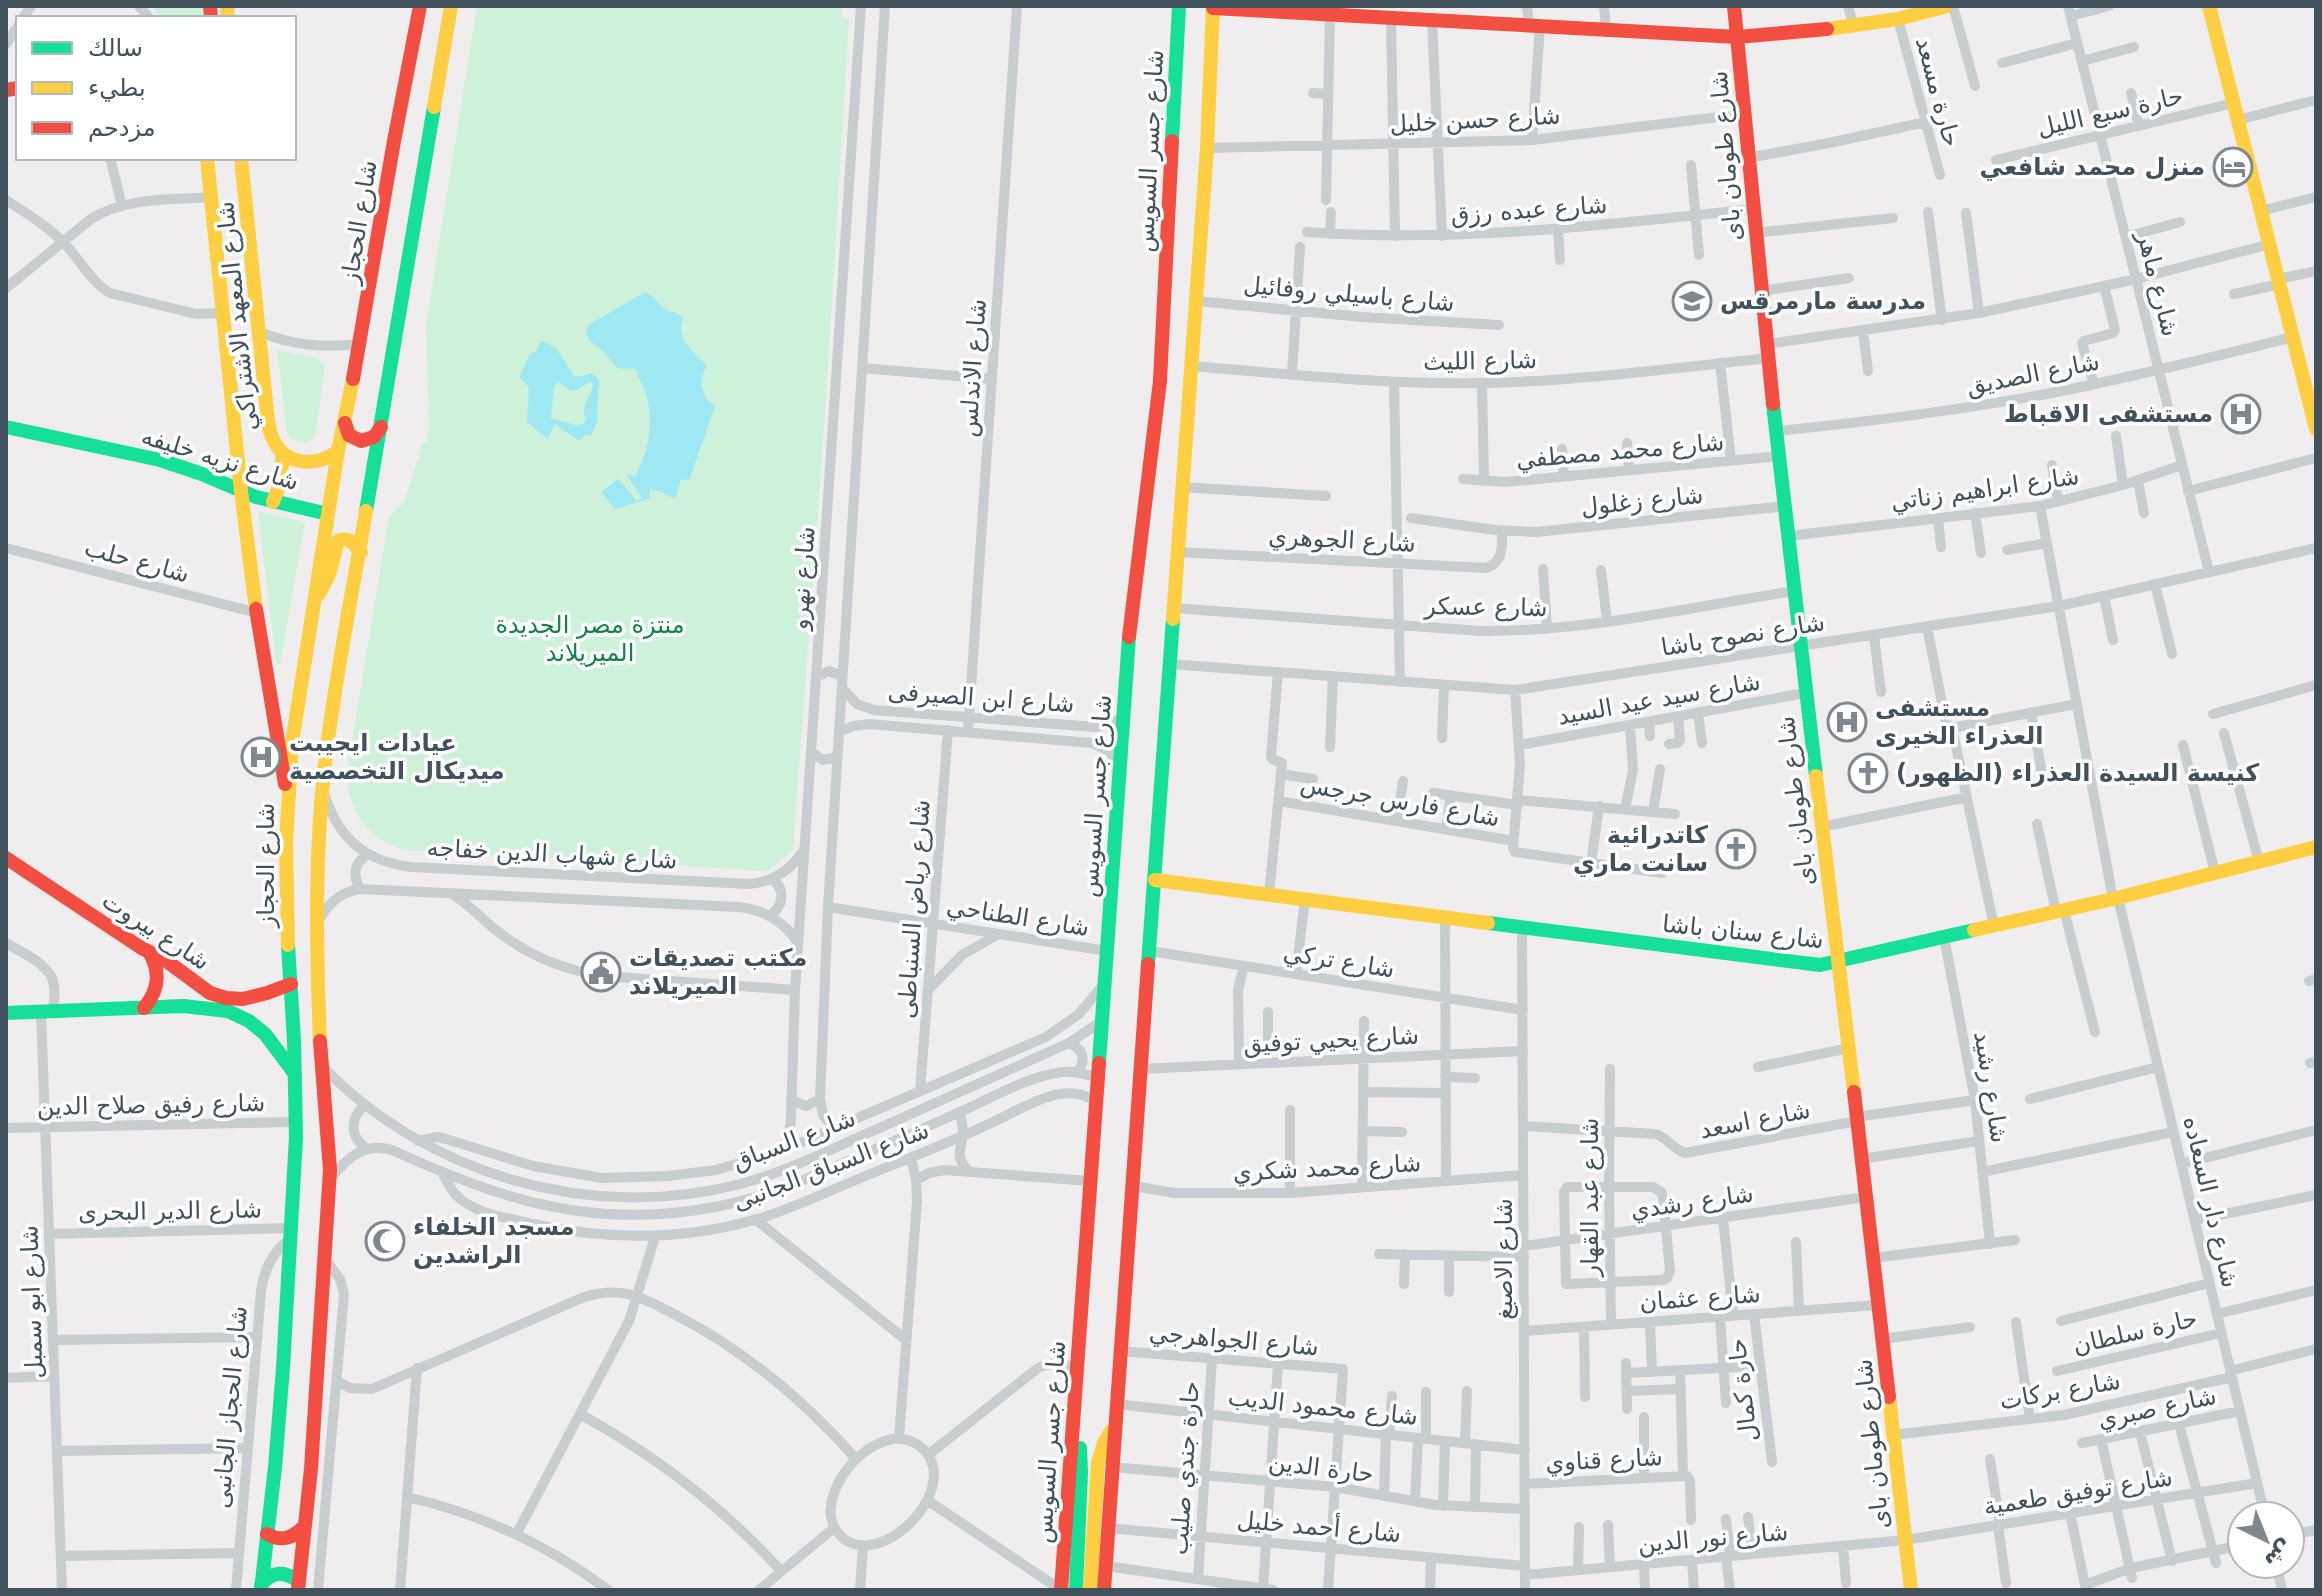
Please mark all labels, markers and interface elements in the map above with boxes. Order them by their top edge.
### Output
legend [16,16,296,160]
text: سالك [88,34,143,62]
street label: حارة مسعد [1910,34,1966,150]
street label: شارع جسر السويس [1131,49,1169,253]
street label: شارع طومان باى [1705,70,1747,242]
text: بطيء [88,74,146,102]
street label: حارة سبع الليل [2034,82,2186,142]
street label: شارع حسن خليل [1389,102,1561,138]
text: مزدحم [88,114,156,142]
hotel icon: منزل محمد شافعي [2212,146,2254,188]
place label: منزل محمد شافعي [1980,153,2205,181]
street label: شارع الحجاز [335,158,383,287]
street label: شارع عبده رزق [1450,191,1608,229]
street label: شارع المعهد الاشتراكي [211,200,263,432]
street label: شارع ماهر [2131,228,2185,339]
street label: شارع باسيلي روفائيل [1242,271,1456,317]
school or university icon: مدرسة مارمرقس [1671,280,1713,322]
place label: مدرسة مارمرقس [1720,287,1926,315]
street label: شارع الاندلس [954,298,992,438]
street label: شارع الليث [1423,346,1537,376]
street label: شارع الصديق [1964,347,2102,401]
hospital icon: مستشفى الاقباط [2220,393,2262,435]
place label: مستشفى الاقباط [2004,400,2213,428]
street label: شارع نزيه خليفه [138,422,302,496]
street label: شارع محمد مصطفي [1515,428,1725,474]
street label: شارع ابراهيم زناتي [1889,462,2081,516]
street label: شارع زغلول [1579,481,1705,521]
street label: شارع الجوهري [1268,522,1416,558]
street label: شارع نهرو [785,525,821,632]
street label: شارع حلب [82,534,192,588]
street label: شارع عسكر [1423,592,1548,622]
street label: شارع نصوح باشا [1659,608,1827,662]
park label: منتزة مصر الجديدة الميريلاند [495,611,685,667]
street label: شارع سيد عيد السيد [1555,667,1763,731]
street label: شارع ابن الصيرفى [887,678,1075,718]
street label: شارع جسر السويس [1075,694,1117,898]
place label: مستشفى العذراء الخيرى [1875,694,2044,750]
hospital icon: مستشفى العذراء الخيرى [1826,701,1868,743]
street label: شارع طومان باى [1772,715,1820,887]
place label: عيادات ايجيبت ميديكال التخصصية [289,729,505,785]
hospital icon: عيادات ايجيبت ميديكال التخصصية [240,736,282,778]
church icon: كنيسة السيدة العذراء (الظهور) [1847,752,1889,794]
place label: كنيسة السيدة العذراء (الظهور) [1896,759,2259,787]
street label: شارع فارس جرجس [1298,770,1502,832]
street label: شارع رياض السنباطى [892,799,936,1019]
street label: شارع الحجاز [252,803,280,928]
place label: كاتدرائية سانت ماري [1573,821,1708,877]
church icon: كاتدرائية سانت ماري [1715,828,1757,870]
street label: شارع شهاب الدين خفاجه [426,833,678,875]
street label: شارع بيروت [97,886,215,976]
street label: شارع الطناحي [945,892,1091,942]
street label: شارع سنان باشا [1661,910,1825,954]
street label: شارع تركي [1281,938,1397,984]
place label: مكتب تصديقات الميريلاند [629,944,807,1000]
public building icon: مكتب تصديقات الميريلاند [580,951,622,993]
street label: شارع يحيي توفيق [1242,1021,1420,1059]
street label: شارع رشيد [1968,1029,2014,1145]
street label: شارع رفيق صلاح الدين [37,1089,265,1121]
street label: شارع اسعد [1697,1096,1813,1144]
street label: شارع السباق [729,1104,859,1176]
street label: شارع دار السعاده [2178,1114,2244,1290]
street label: شارع السباق الجانبى [729,1116,933,1216]
street label: شارع عبد القهار [1576,1118,1604,1277]
street label: شارع محمد شكري [1232,1149,1422,1187]
street label: شارع رشدي [1629,1180,1755,1224]
street label: شارع الدير البحرى [78,1195,262,1227]
street label: شارع الاصبغ [1490,1198,1518,1320]
place label: مسجد الخلفاء الراشدين [413,1213,575,1269]
mosque icon: مسجد الخلفاء الراشدين [364,1220,406,1262]
street label: شارع ابو سمبل [15,1225,49,1379]
street label: شارع عثمان [1638,1280,1762,1316]
street label: حارة سلطان [2070,1304,2200,1360]
street label: شارع الحجاز الجانبى [207,1305,253,1509]
street label: شارع الجواهرجي [1148,1319,1320,1361]
street label: حارة كمال [1723,1337,1763,1443]
street label: شارع جسر السويس [1029,1340,1071,1544]
street label: شارع طومان باى [1849,1358,1895,1530]
street label: شارع بركات [1997,1367,2123,1415]
street label: حارة جندي صليب [1165,1380,1205,1556]
street label: شارع صبري [2095,1382,2219,1434]
street label: شارع محمود الديب [1227,1383,1419,1431]
street label: شارع قناوي [1545,1443,1663,1477]
street label: حارة الدين [1267,1448,1375,1488]
street label: شارع توفيق طعمية [1981,1463,2175,1521]
north arrow [2226,1500,2306,1580]
street label: شارع أحمد خليل [1236,1504,1402,1548]
street label: شارع نور الدين [1637,1517,1789,1559]
text: ش [2260,1535,2299,1574]

